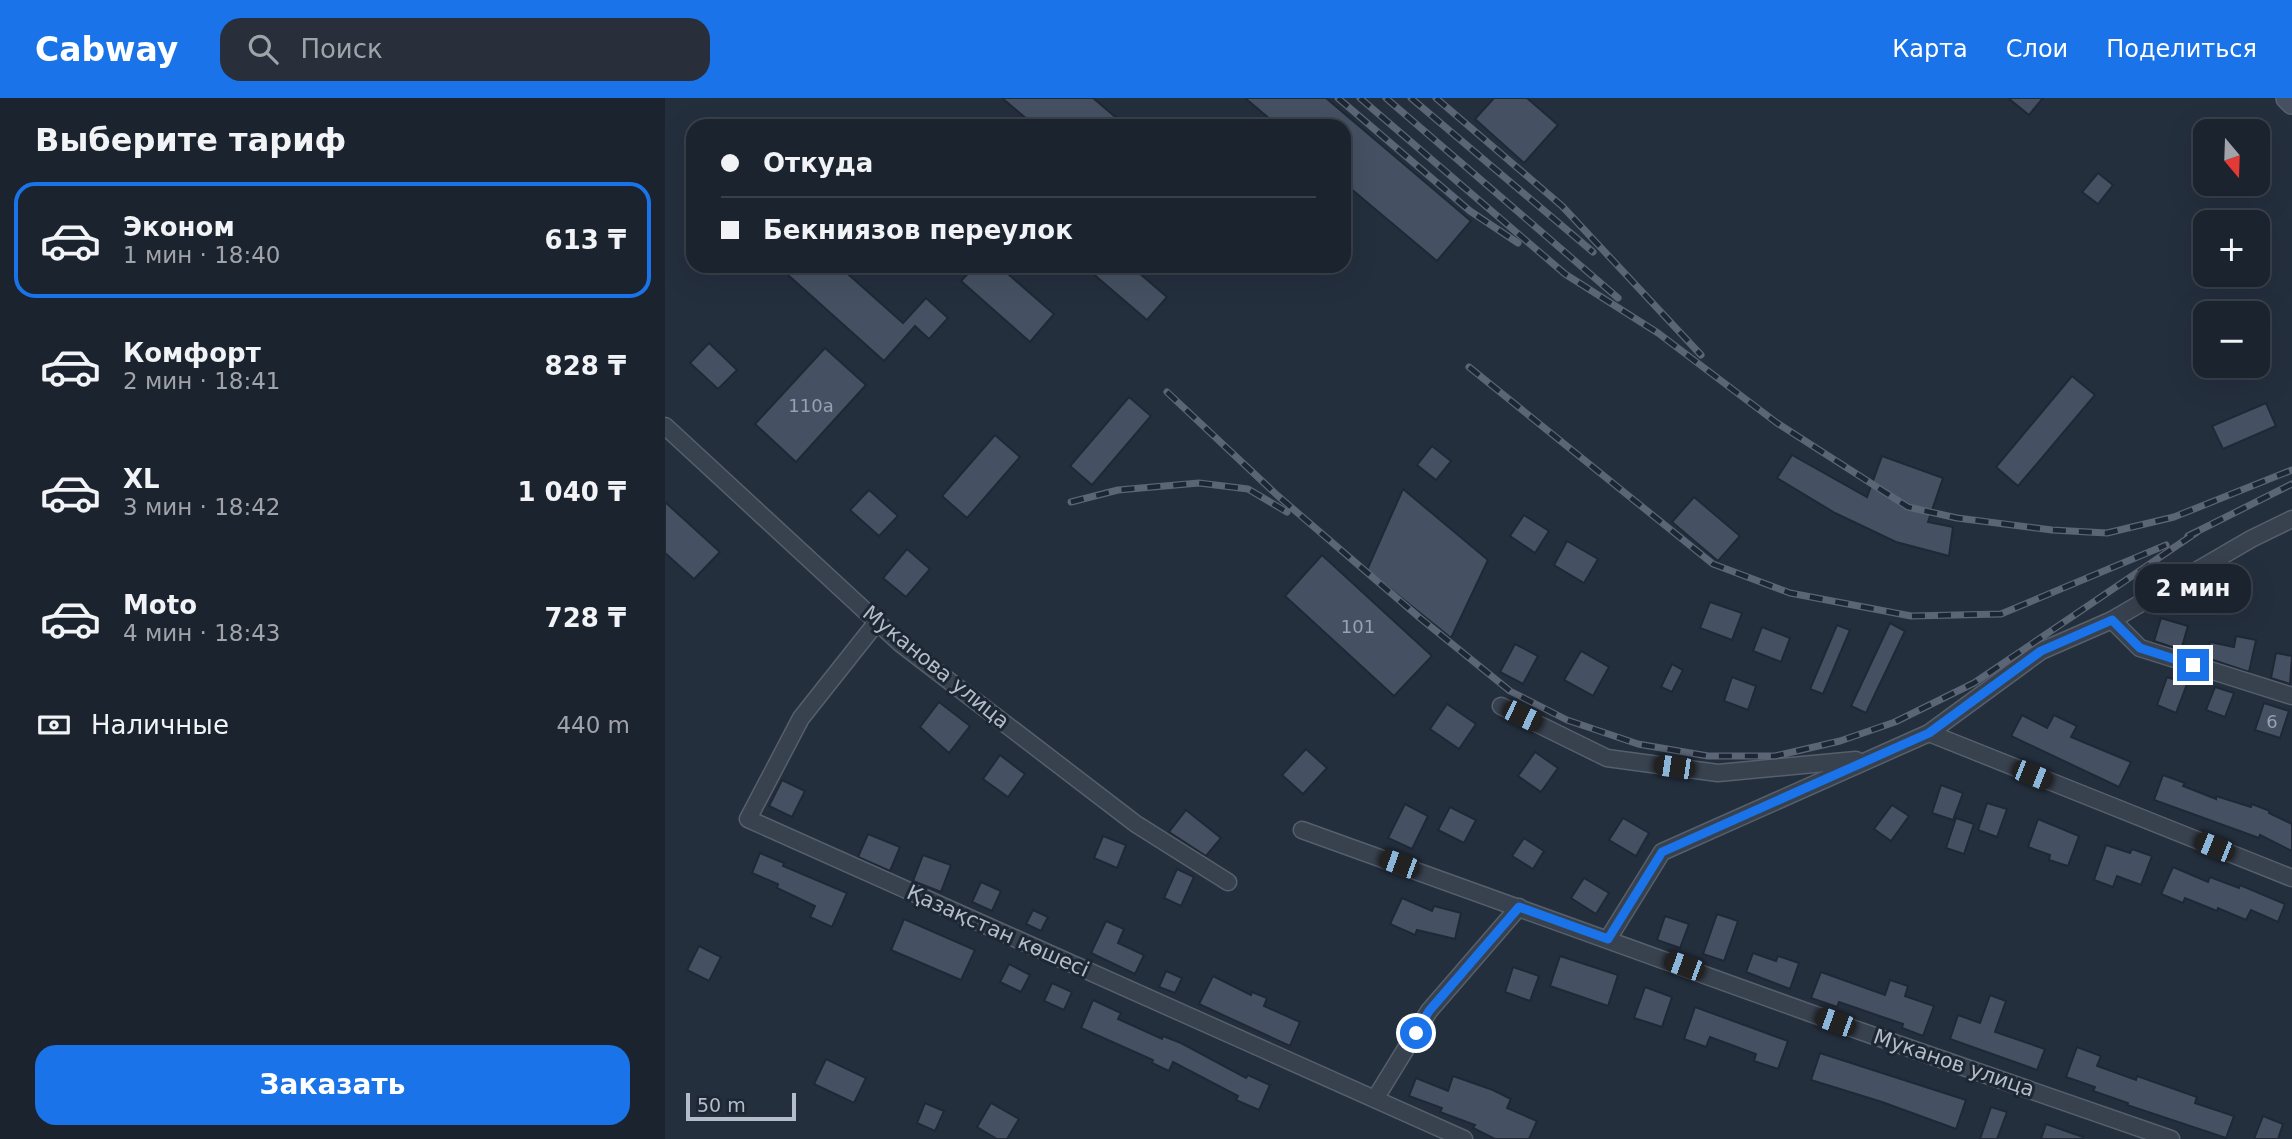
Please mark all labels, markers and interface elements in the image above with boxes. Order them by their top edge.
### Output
search box [220,18,710,81]
text: Cabway [35,30,178,69]
icon: search [244,30,282,68]
text: Поиск [300,34,383,64]
text: Карта [1892,35,1968,63]
text: Слои [2006,35,2068,63]
text: Поделиться [2106,35,2257,63]
north arrow [2193,119,2270,196]
map controls [2193,119,2270,378]
text: Выберите тариф [35,121,346,159]
text: Откуда [763,148,873,178]
icon: car [39,209,102,272]
button: + [2193,210,2270,287]
text: Эконом [123,212,235,242]
text: Бекниязов переулок [763,215,1073,245]
text: 613 ₸ [545,225,626,255]
text: 1 мин · 18:40 [123,242,281,268]
button: − [2193,301,2270,378]
icon: car [39,335,102,398]
text: Комфорт [123,338,261,368]
text: 828 ₸ [545,351,626,381]
text: 2 мин · 18:41 [123,368,281,394]
house number: 110а [788,395,834,416]
icon: car [39,461,102,524]
text: XL [123,464,160,494]
text: 1 040 ₸ [517,477,626,507]
text: 3 мин · 18:42 [123,494,281,520]
callout: 2 мин [2135,564,2251,612]
text: 2 мин [2156,575,2230,601]
icon: car [39,587,102,650]
text: Moto [123,590,197,620]
street label: Муканова улица [858,601,1014,733]
text: 728 ₸ [545,603,626,633]
house number: 101 [1341,616,1375,637]
text: 4 мин · 18:43 [123,620,281,646]
route end [2177,649,2209,681]
car [1499,697,1546,735]
icon: cash [35,706,73,744]
text: Наличные [91,710,229,740]
house number: 6 [2266,711,2278,732]
text: 440 m [556,712,630,738]
car [1652,754,1697,780]
car [2009,757,2056,793]
car [2191,829,2238,865]
car [1376,847,1423,881]
street label: Қазақстан көшесі [903,880,1093,982]
car [1661,949,1708,983]
car [1812,1005,1859,1039]
route start [1400,1017,1432,1049]
street label: Муканов улица [1870,1024,2038,1102]
button: Заказать [35,1045,630,1125]
scale bar [686,1090,796,1122]
text: 50 m [697,1094,746,1116]

